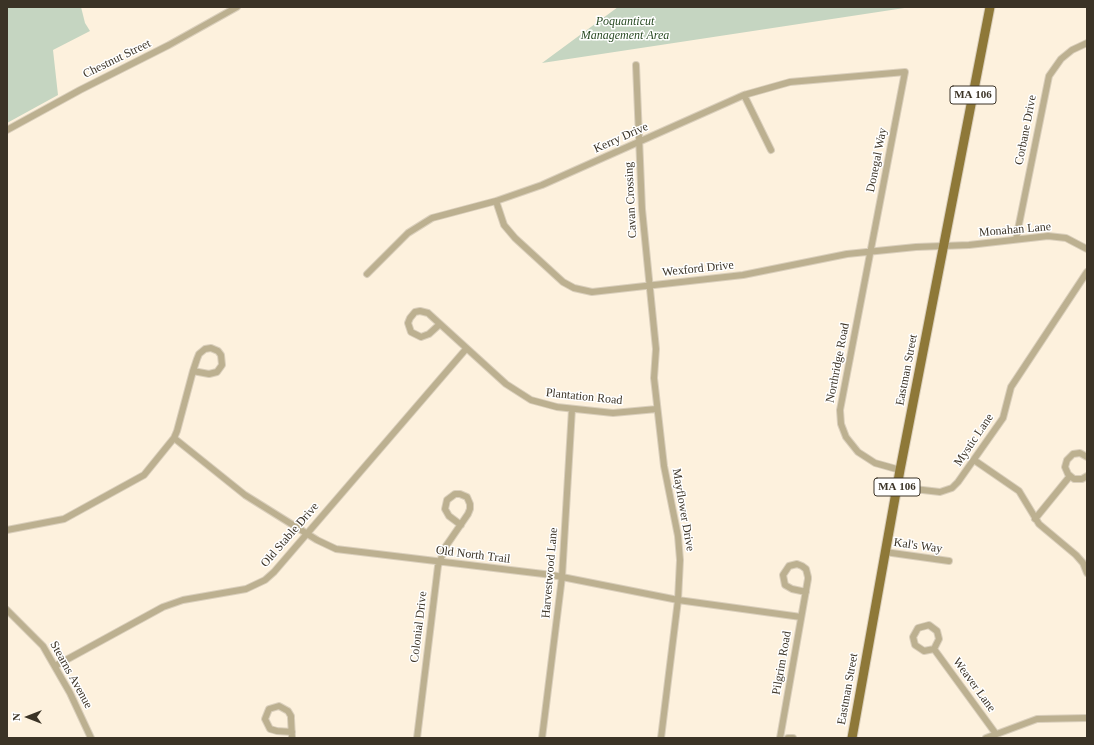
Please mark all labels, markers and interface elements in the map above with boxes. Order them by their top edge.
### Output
park label: Poquanticut Management Area [581,15,669,43]
street label: Chestnut Street [81,36,153,82]
road number: MA 106 [950,86,996,104]
street label: Corbane Drive [1012,94,1040,166]
street label: Kerry Drive [591,120,651,156]
street label: Donegal Way [864,127,890,193]
street label: Cavan Crossing [622,162,640,238]
street label: Monahan Lane [978,220,1052,240]
street label: Wexford Drive [661,258,735,280]
street label: Northridge Road [823,322,853,404]
street label: Eastman Street [893,333,921,407]
street label: Plantation Road [545,386,623,408]
street label: Mystic Lane [951,411,997,469]
street label: Mayflower Drive [669,468,697,552]
road number: MA 106 [874,478,920,496]
street label: Old Stable Drive [258,500,322,570]
street label: Harvestwood Lane [539,527,561,619]
street label: Kal's Way [893,535,943,557]
street label: Old North Trail [435,543,511,567]
street label: Colonial Drive [407,591,431,663]
street label: Pilgrim Road [769,630,795,696]
street label: Stearns Avenue [47,639,95,711]
street label: Eastman Street [835,652,861,726]
street label: Weaver Lane [950,655,998,715]
north arrow [8,697,48,737]
text: N [10,713,22,721]

